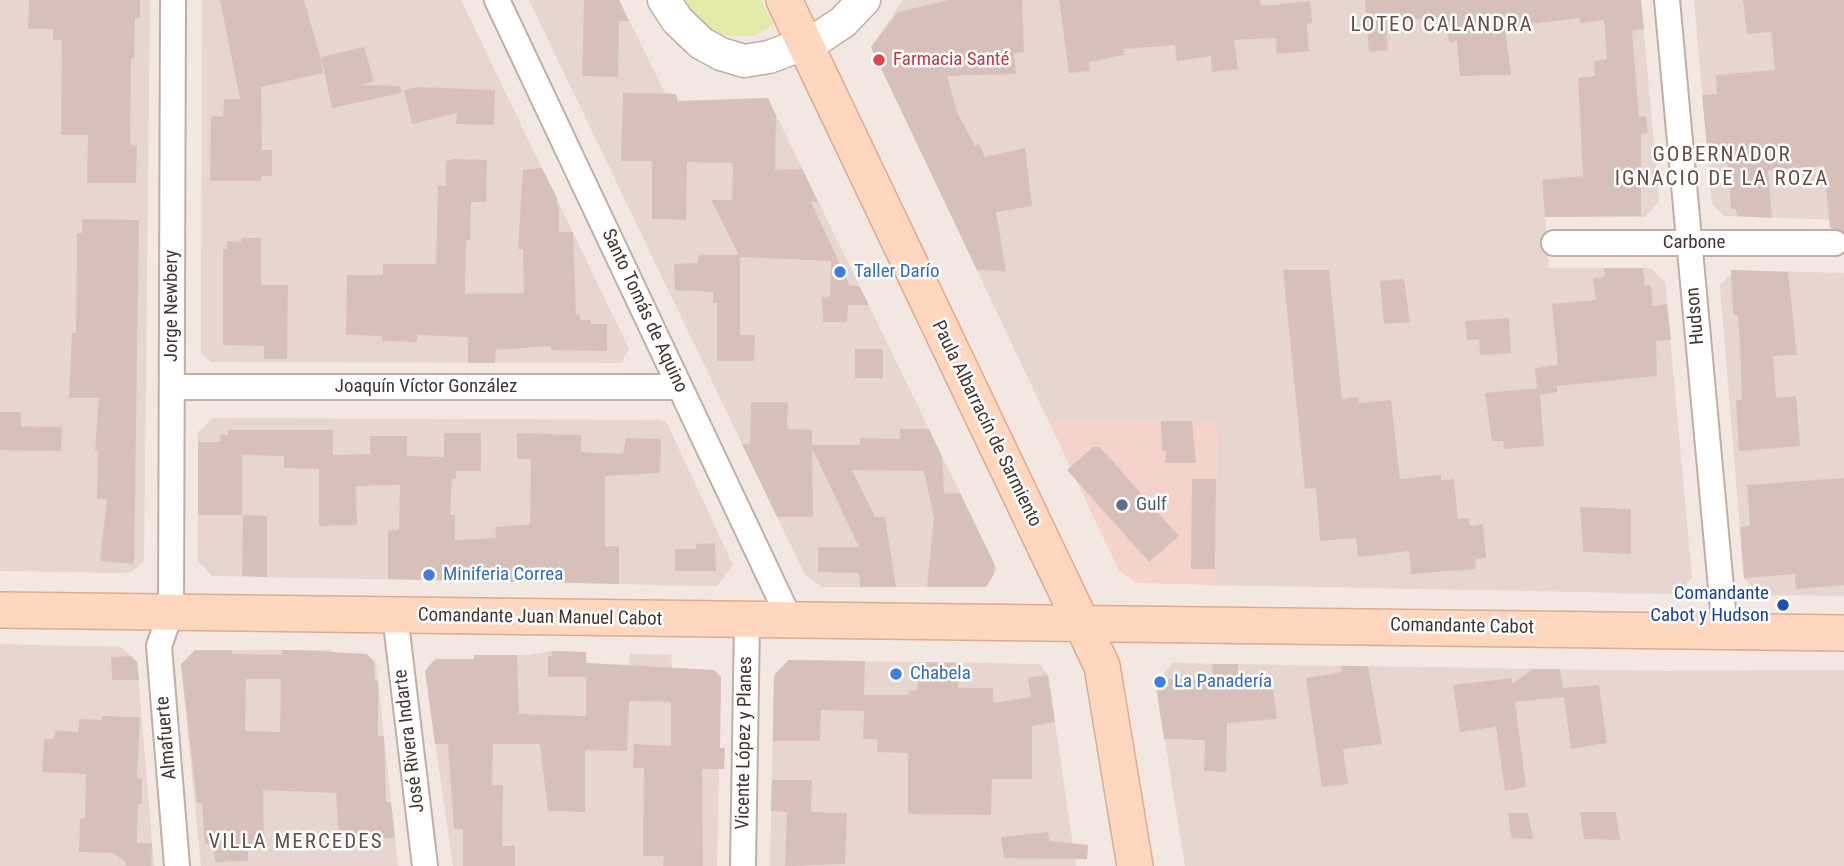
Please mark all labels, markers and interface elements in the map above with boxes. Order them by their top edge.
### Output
district label: LOTEO CALANDRA [1352,13,1532,39]
place label: Farmacia Santé [893,49,1009,71]
marker: Farmacia Santé [871,52,887,68]
district label: GOBERNADOR IGNACIO DE LA ROZA [1617,143,1827,193]
street label: Santo Tomás de Aquino [596,226,692,396]
street label: Carbone [1663,232,1725,254]
street label: Jorge Newbery [161,250,183,362]
place label: Taller Darío [854,261,939,283]
marker: Taller Darío [832,264,848,280]
street label: Hudson [1682,286,1710,346]
street label: Paula Albarracín de Sarmiento [926,317,1046,531]
street label: Joaquín Víctor González [335,376,517,398]
place label: Gulf [1136,494,1167,516]
marker: Gulf [1114,497,1130,513]
place label: Miniferia Correa [443,564,563,586]
marker: Miniferia Correa [421,567,437,583]
place label: Comandante Cabot y Hudson [1650,583,1769,627]
marker: Comandante Cabot y Hudson [1775,597,1791,613]
street label: Comandante Juan Manuel Cabot [418,604,662,632]
street label: Comandante Cabot [1390,614,1534,640]
street label: Vicente López y Planes [732,656,758,830]
place label: Chabela [910,663,971,685]
marker: Chabela [888,666,904,682]
street label: José Rivera Indarte [390,668,430,814]
place label: La Panadería [1174,671,1272,693]
marker: La Panadería [1152,674,1168,690]
street label: Almafuerte [152,695,182,781]
district label: VILLA MERCEDES [210,830,382,856]

